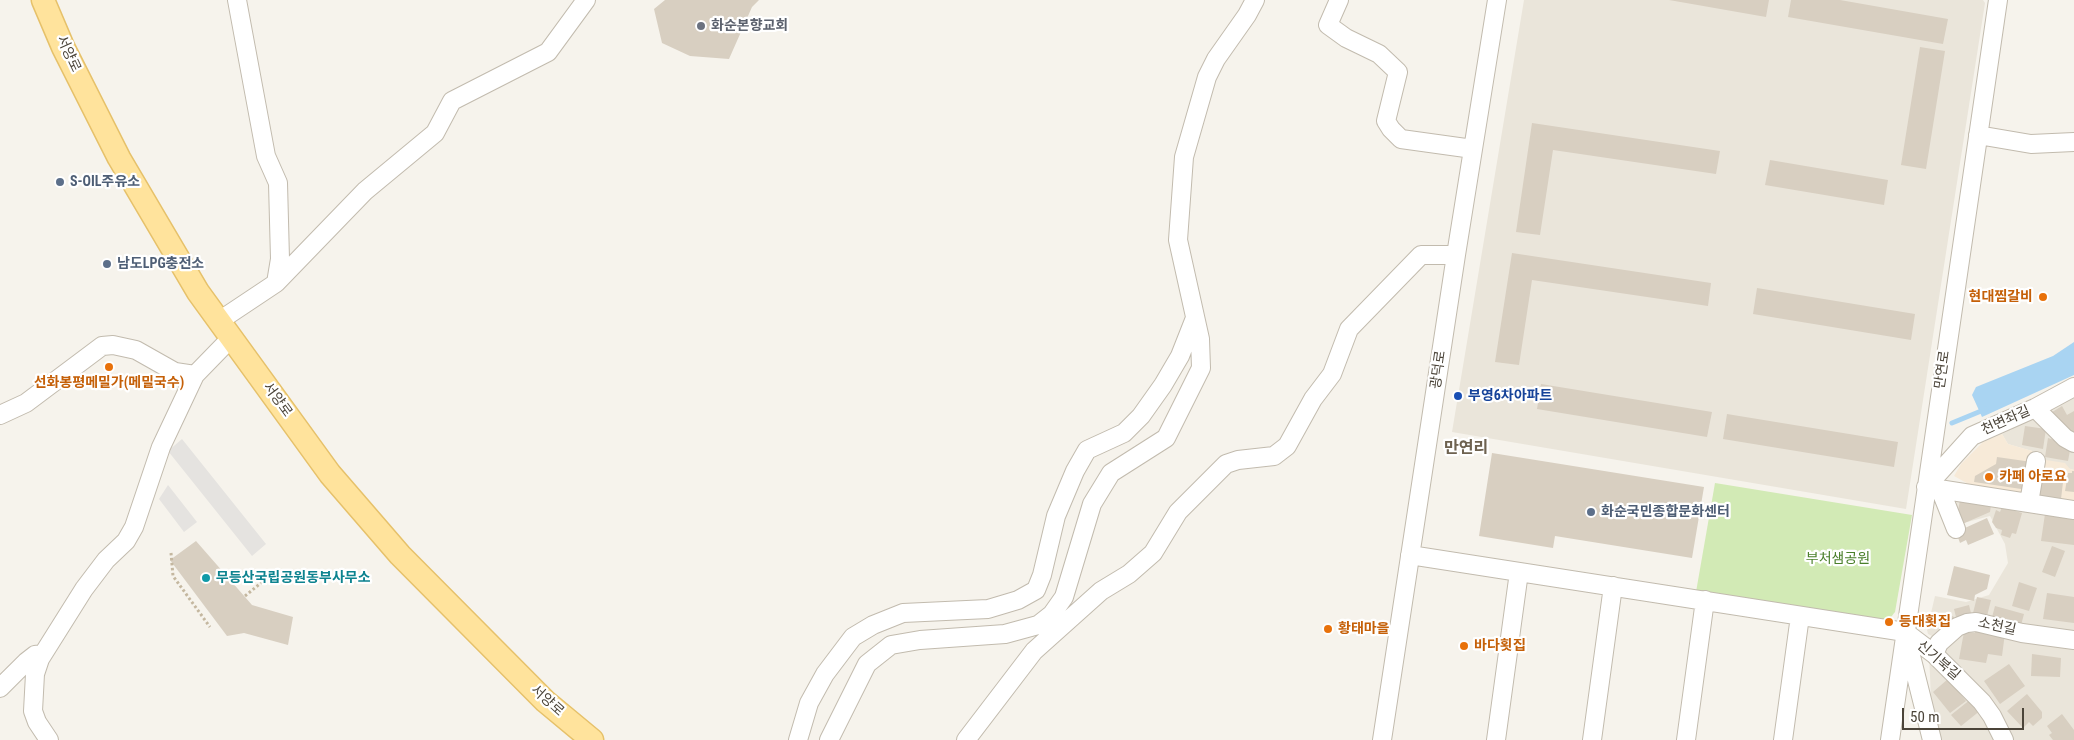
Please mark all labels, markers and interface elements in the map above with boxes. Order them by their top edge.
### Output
place label: 화순본향교회 [711,18,788,34]
marker: 화순본향교회 [695,20,707,32]
street label: 서양로 [52,33,84,75]
place label: S-OIL주유소 [70,174,140,190]
marker: S-OIL주유소 [54,176,66,188]
place label: 남도LPG충전소 [117,256,204,272]
marker: 남도LPG충전소 [101,258,113,270]
place label: 현대찜갈비 [1969,289,2033,305]
marker: 현대찜갈비 [2037,291,2049,303]
street label: 광덕로 [1428,350,1450,390]
street label: 만연로 [1932,350,1954,390]
marker: 선화봉평메밀가(메밀국수) [103,361,115,373]
place label: 선화봉평메밀가(메밀국수) [34,375,184,391]
street label: 서양로 [259,379,295,421]
place label: 부영6차아파트 [1468,388,1552,404]
marker: 부영6차아파트 [1452,390,1464,402]
street label: 천변좌길 [1979,403,2033,439]
district label: 만연리 [1444,439,1488,459]
place label: 카페 아로요 [1999,469,2067,485]
marker: 카페 아로요 [1983,471,1995,483]
place label: 화순국민종합문화센터 [1601,504,1730,520]
marker: 화순국민종합문화센터 [1585,506,1597,518]
park label: 부처샘공원 [1806,551,1870,567]
place label: 무등산국립공원동부사무소 [216,570,371,586]
marker: 무등산국립공원동부사무소 [200,572,212,584]
place label: 등대횟집 [1899,614,1951,630]
street label: 소천길 [1976,615,2018,639]
marker: 등대횟집 [1883,616,1895,628]
place label: 황태마을 [1338,621,1390,637]
marker: 황태마을 [1322,623,1334,635]
place label: 바다횟집 [1474,638,1526,654]
street label: 신기북길 [1913,638,1963,684]
marker: 바다횟집 [1458,640,1470,652]
street label: 서양로 [527,682,567,720]
scale bar [1904,698,2026,730]
text: 50 m [1910,708,1940,726]

